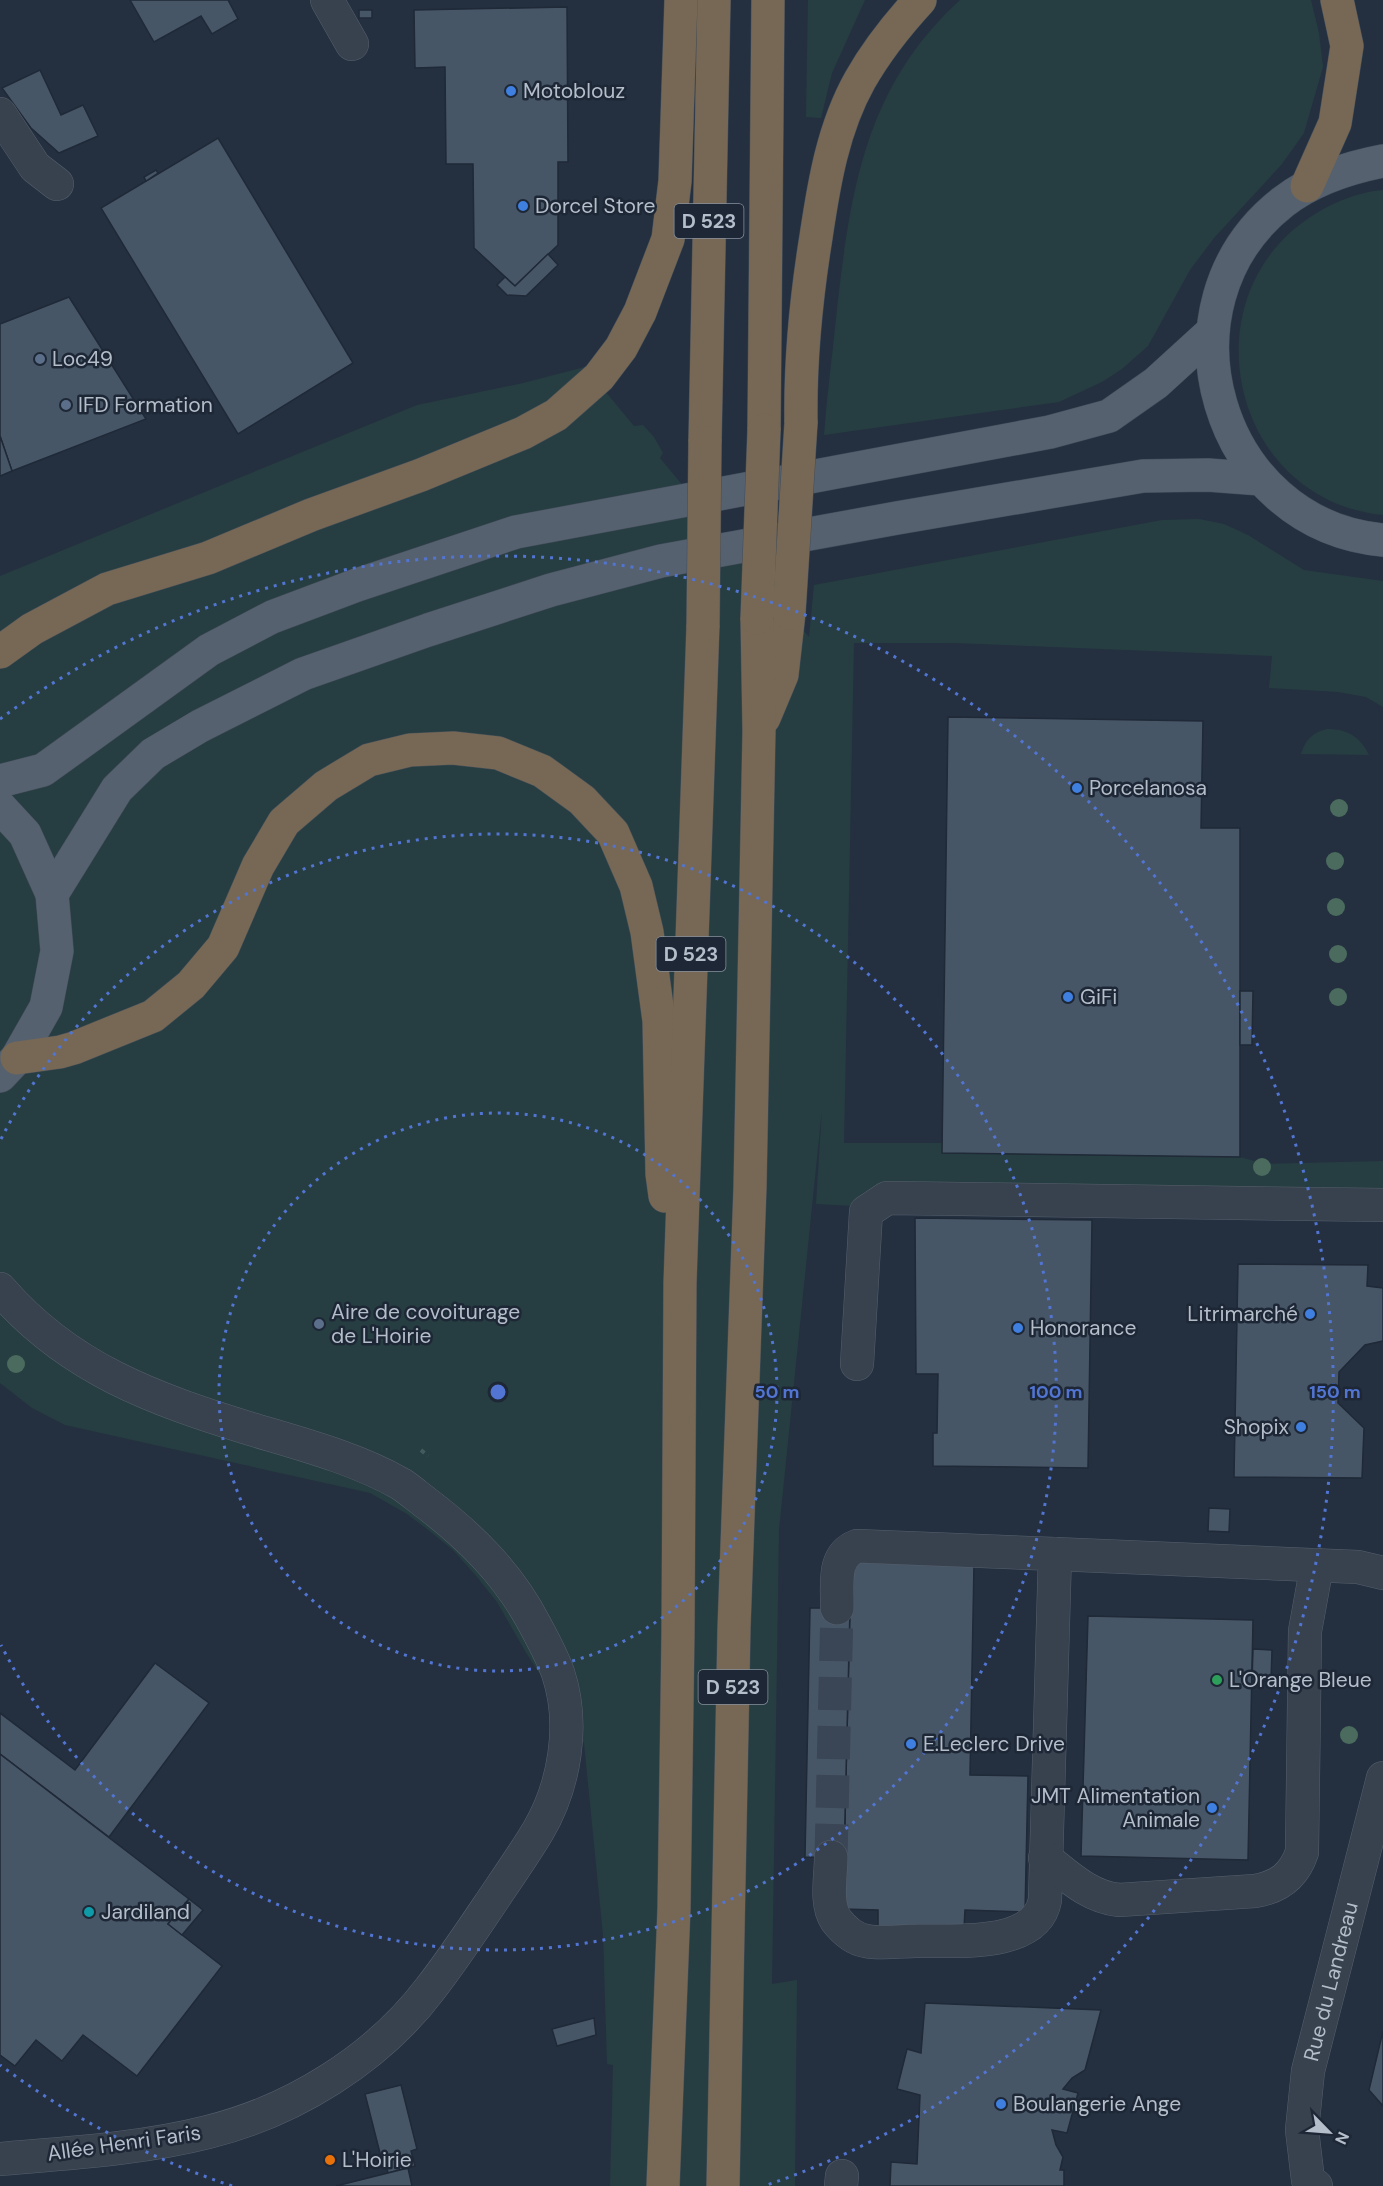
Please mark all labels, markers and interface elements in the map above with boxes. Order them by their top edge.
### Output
place label: Motoblouz [523,77,625,105]
marker: Motoblouz [504,84,518,98]
place label: Dorcel Store [535,192,655,220]
marker: Dorcel Store [516,199,530,213]
road number: D 523 [674,204,744,238]
place label: Loc49 [52,345,113,373]
marker: Loc49 [33,352,47,366]
place label: IFD Formation [78,391,213,419]
marker: IFD Formation [59,398,73,412]
place label: Porcelanosa [1089,774,1207,802]
marker: Porcelanosa [1070,781,1084,795]
road number: D 523 [656,937,726,971]
place label: GiFi [1080,983,1117,1011]
marker: GiFi [1061,990,1075,1004]
place label: Aire de covoiturage de L'Hoirie [331,1298,520,1350]
place label: Litrimarché [1187,1300,1298,1328]
marker: Litrimarché [1303,1307,1317,1321]
place label: Honorance [1030,1314,1137,1342]
marker: Aire de covoiturage de L'Hoirie [312,1317,326,1331]
marker: Honorance [1011,1321,1025,1335]
text: 50 m [754,1380,800,1404]
text: 100 m [1029,1380,1083,1404]
text: 150 m [1309,1380,1361,1404]
centre of rings [488,1382,508,1402]
place label: Shopix [1224,1413,1289,1441]
marker: Shopix [1294,1420,1308,1434]
place label: L'Orange Bleue [1229,1666,1372,1694]
road number: D 523 [698,1670,768,1704]
marker: L'Orange Bleue [1210,1673,1224,1687]
place label: E.Leclerc Drive [923,1730,1065,1758]
marker: E.Leclerc Drive [904,1737,918,1751]
place label: JMT Alimentation Animale [1031,1782,1200,1834]
marker: JMT Alimentation Animale [1205,1801,1219,1815]
place label: Jardiland [101,1898,190,1926]
street label: Rue du Landreau [1297,1899,1365,2064]
marker: Jardiland [82,1905,96,1919]
place label: Boulangerie Ange [1013,2090,1181,2118]
marker: Boulangerie Ange [994,2097,1008,2111]
north arrow [1299,2102,1359,2162]
street label: Allée Henri Faris [45,2118,203,2168]
text: N [1330,2128,1354,2148]
place label: L'Hoirie [342,2146,412,2174]
marker: L'Hoirie [323,2153,337,2167]

